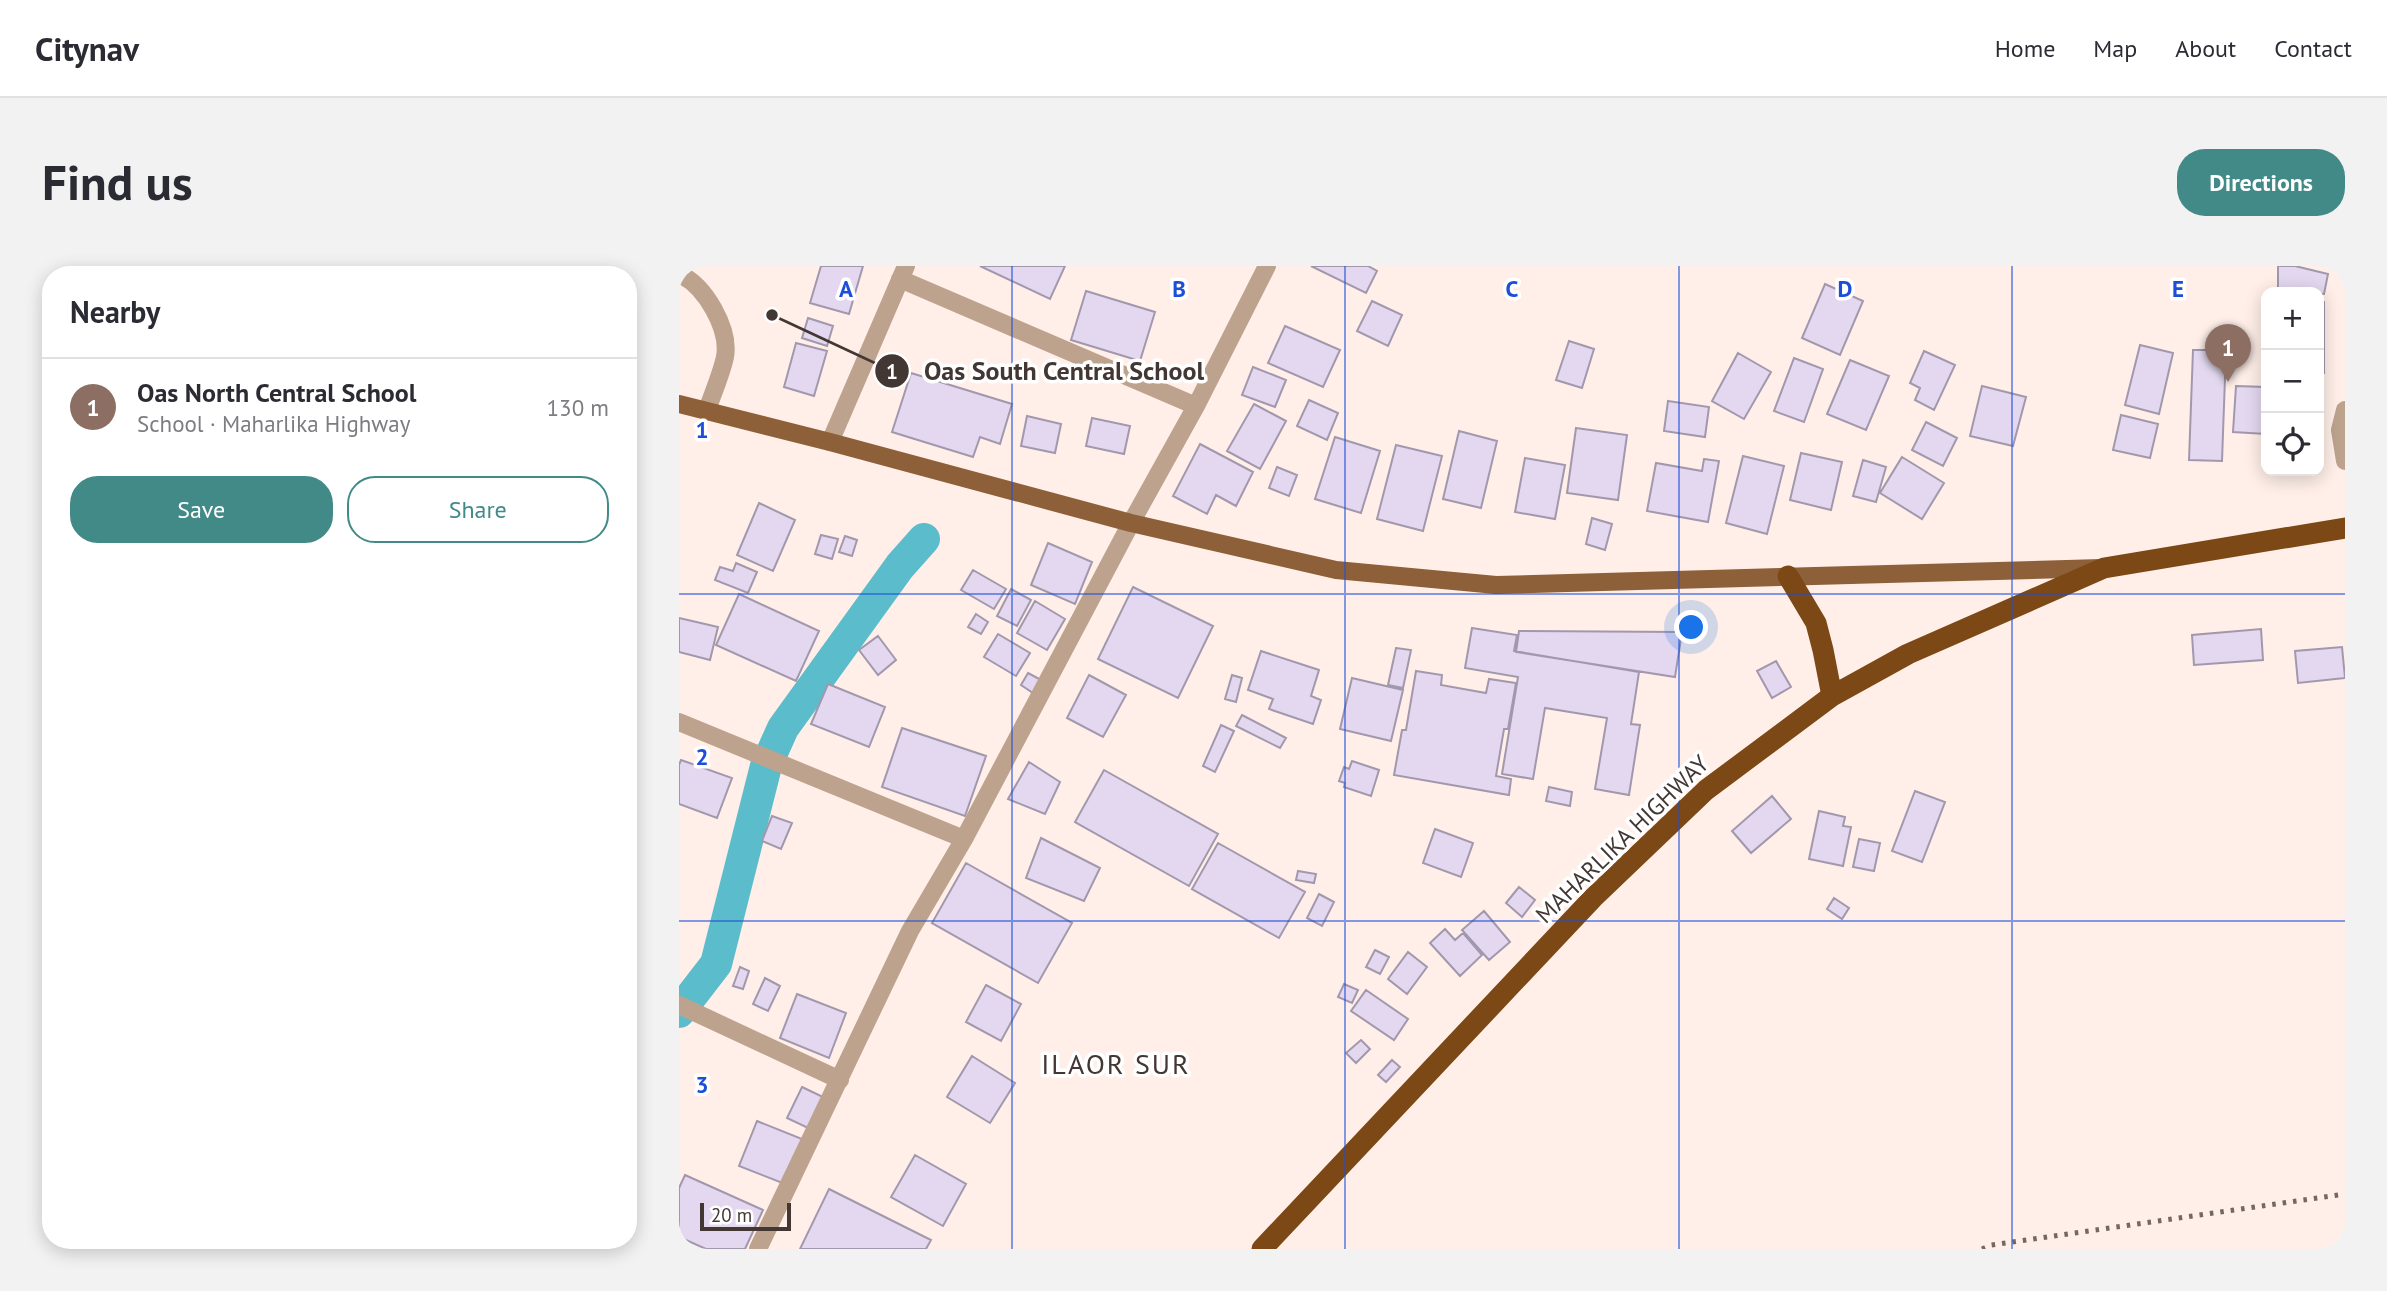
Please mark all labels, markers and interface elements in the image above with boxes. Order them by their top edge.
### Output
text: Citynav [35,27,139,70]
text: Home [1995,33,2055,64]
text: Map [2093,33,2137,64]
text: About [2175,33,2236,64]
text: Contact [2274,33,2352,64]
button: Directions [2177,149,2345,216]
text: Find us [42,150,193,214]
text: A [839,274,853,303]
text: B [1172,274,1186,303]
text: C [1506,274,1519,303]
text: D [1838,274,1852,303]
text: E [2172,274,2184,303]
map controls [2261,287,2324,476]
button: + [2261,287,2324,350]
text: Nearby [70,292,160,331]
pin: 1 [2205,324,2251,382]
callout: Oas South Central School [874,348,1218,395]
button: − [2261,350,2324,413]
text: Oas South Central School [924,354,1204,387]
text: 1 [886,358,898,385]
text: Oas North Central School [137,376,416,409]
text: 1 [86,393,100,422]
text: 130 m [547,393,609,422]
text: School · Maharlika Highway [137,409,410,438]
button: locate [2261,413,2324,476]
text: 1 [695,415,709,444]
button: Save [70,476,333,543]
button: Share [347,476,609,543]
your location [1674,610,1708,644]
text: 2 [695,742,709,771]
street label: MAHARLIKA HIGHWAY [1529,748,1716,930]
district label: ILAOR SUR [1041,1045,1191,1082]
text: 3 [695,1070,709,1099]
scale bar [700,1200,791,1232]
text: 20 m [711,1203,752,1227]

